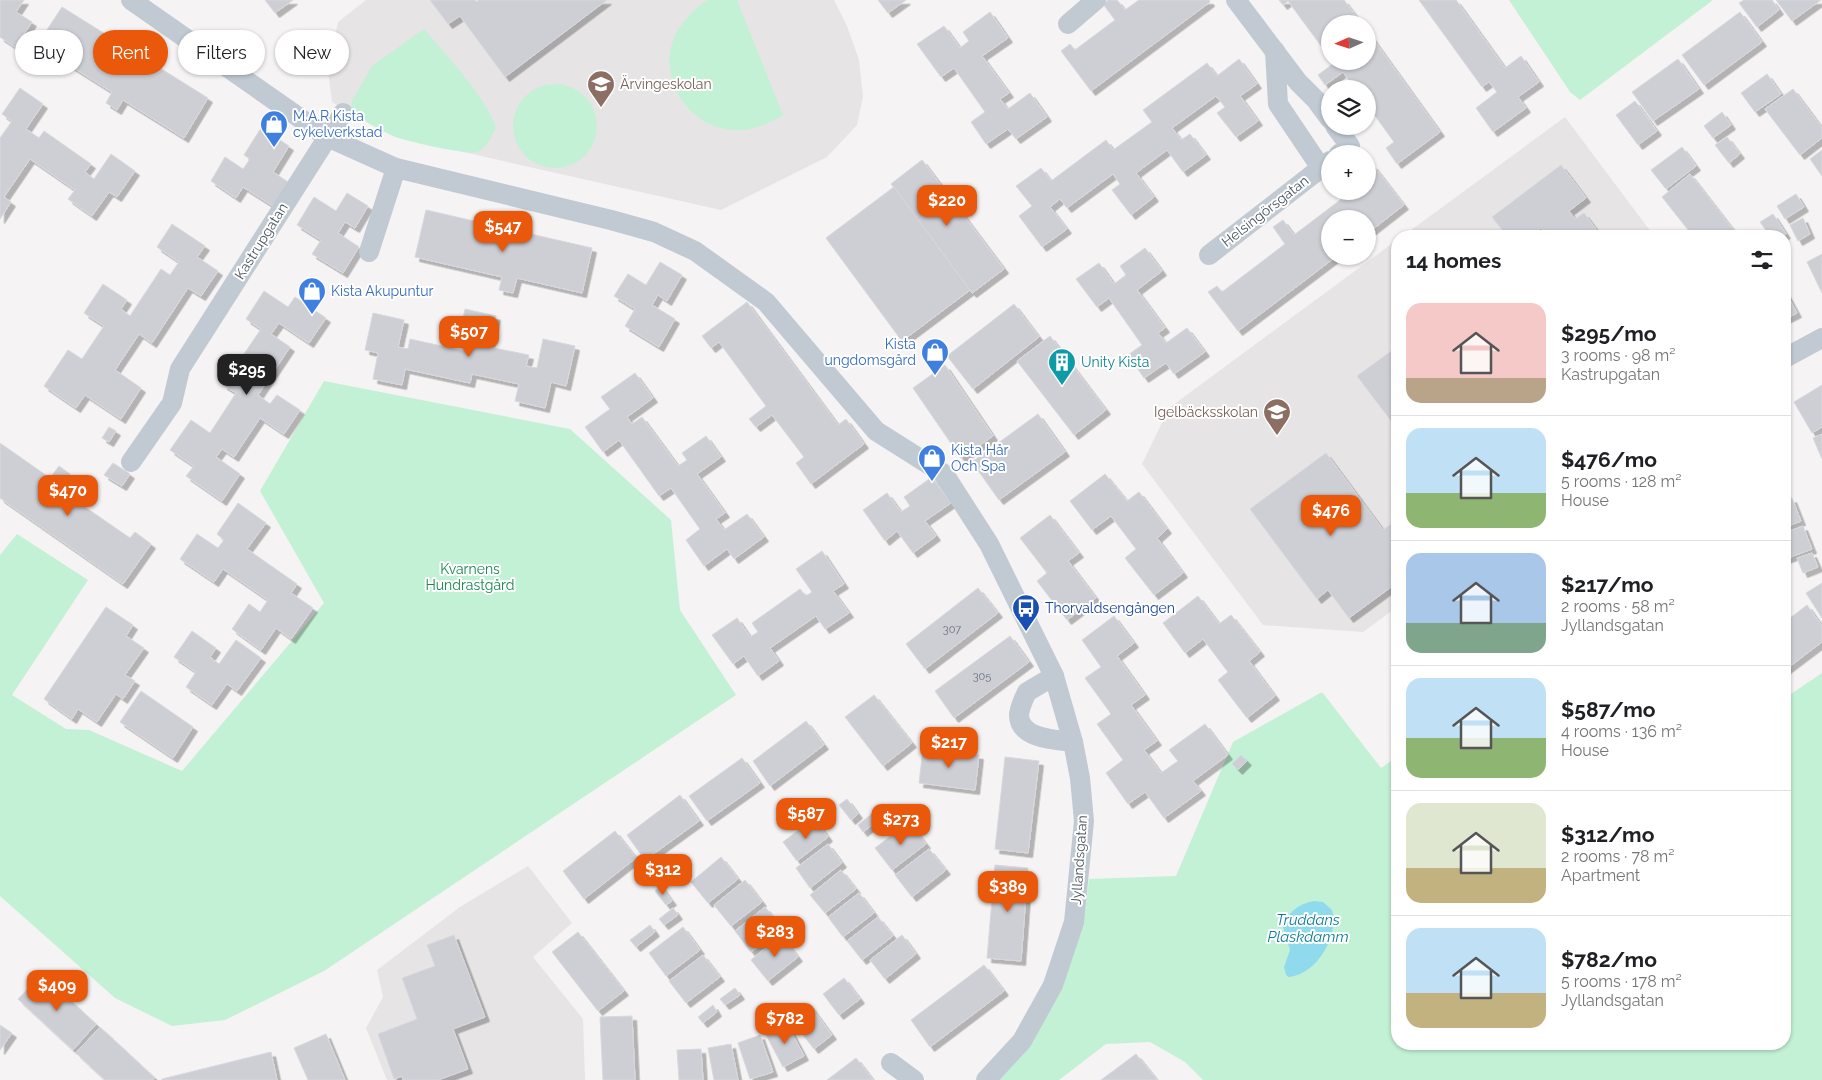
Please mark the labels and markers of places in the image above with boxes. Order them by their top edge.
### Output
school or university icon: Ärvingeskolan [586,69,616,108]
place label: Ärvingeskolan [620,74,712,92]
place label: M.A.R Kista cykelverkstad [293,108,383,140]
shop icon: M.A.R Kista cykelverkstad [259,109,289,148]
pin: $220 [917,184,977,227]
pin: $547 [473,210,533,253]
shop icon: Kista Akupuntur [297,276,327,315]
place label: Kista Akupuntur [331,283,434,299]
pin: $507 [439,316,499,358]
place label: Kista ungdomsgård [824,336,916,368]
shop icon: Kista ungdomsgård [920,337,950,376]
building icon: Unity Kista [1047,347,1077,386]
pin: $295 [217,354,277,396]
place label: Unity Kista [1081,354,1149,370]
school or university icon: Igelbäcksskolan [1262,397,1292,436]
place label: Igelbäcksskolan [1154,404,1258,420]
place label: Kista Hår Och Spa [951,442,1009,474]
shop icon: Kista Hår Och Spa [917,443,947,482]
pin: $470 [38,474,98,517]
pin: $476 [1301,494,1361,537]
bus stop icon: Thorvaldsengången [1011,593,1041,632]
place label: Thorvaldsengången [1045,600,1175,616]
pin: $217 [919,726,979,769]
pin: $587 [776,798,836,840]
pin: $273 [871,804,931,846]
pin: $312 [633,854,693,896]
pin: $389 [978,870,1038,913]
pin: $283 [745,916,805,958]
pin: $409 [27,970,87,1012]
pin: $782 [755,1002,815,1045]

